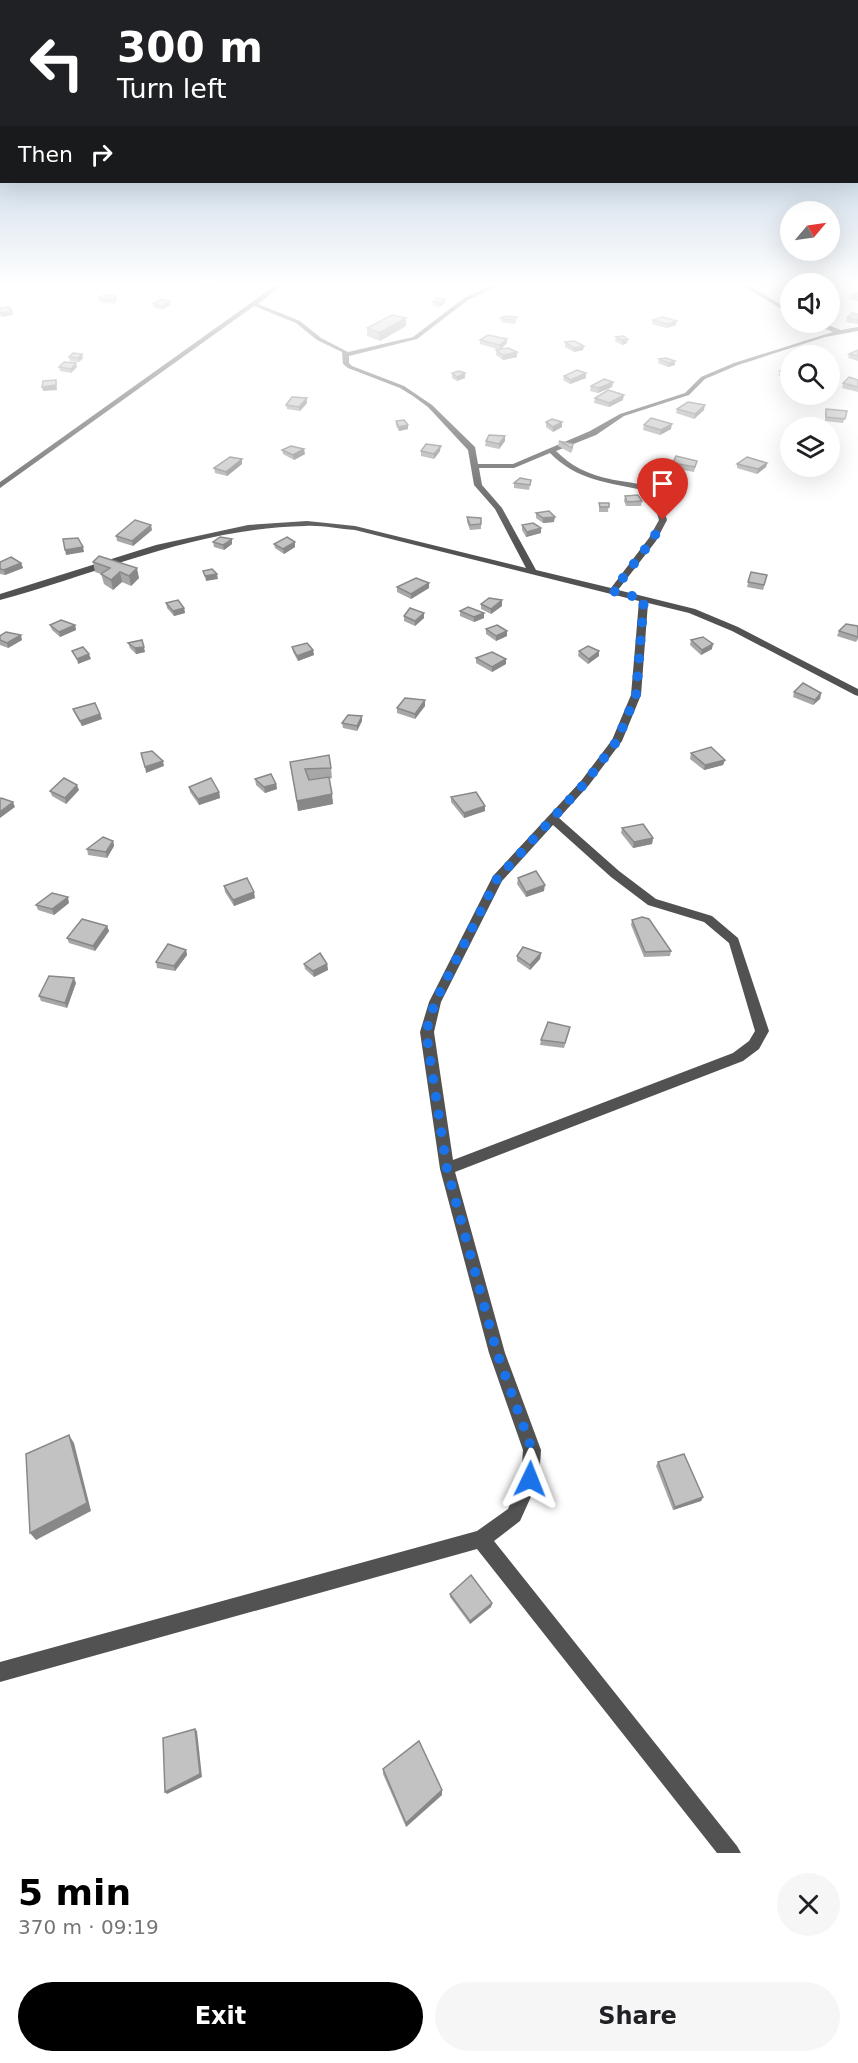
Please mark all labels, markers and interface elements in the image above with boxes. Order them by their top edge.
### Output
text: 300 m [117,23,263,72]
icon: left [18,24,96,102]
text: Turn left [117,73,227,104]
icon: right [85,138,118,171]
text: Then [18,142,73,167]
north arrow [780,201,840,261]
map controls [780,201,840,477]
button: sound [780,273,840,333]
button: search [780,345,840,405]
button: layers [780,417,840,477]
pin [637,458,688,520]
icon: arrive [646,467,679,500]
position arrow [498,1447,562,1511]
text: 5 min [18,1872,131,1913]
button: close [777,1873,840,1936]
text: 370 m · 09:19 [18,1915,159,1939]
button: Exit [18,1982,423,2051]
button: Share [435,1982,840,2051]

